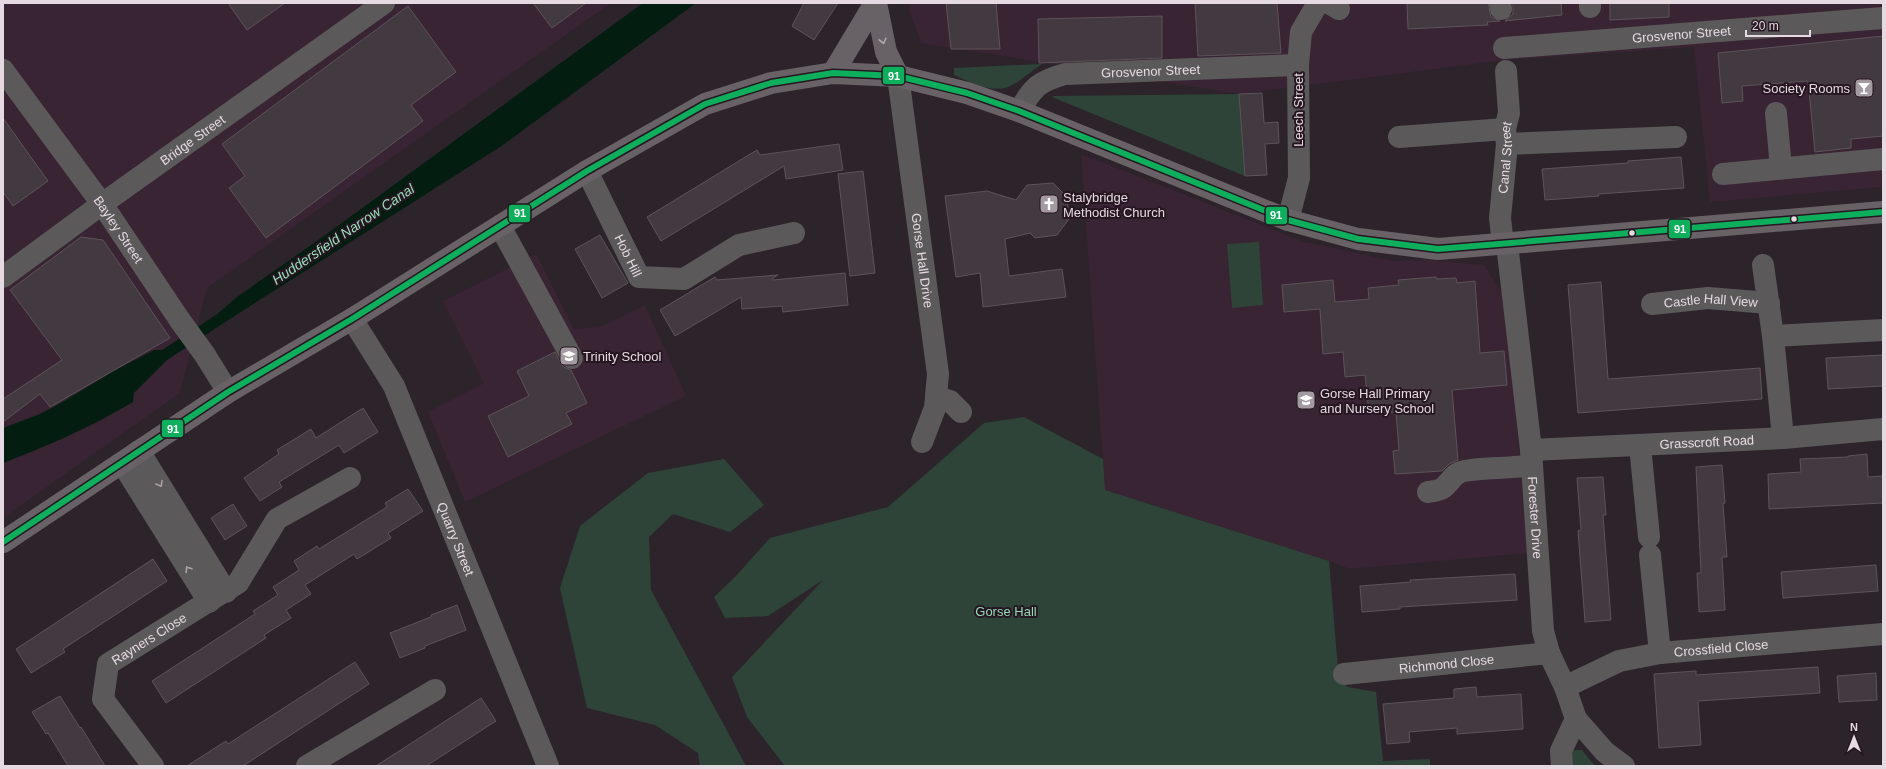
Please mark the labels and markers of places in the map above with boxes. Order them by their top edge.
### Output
bar icon: Society Rooms [1853,77,1875,99]
place label: Society Rooms [1763,81,1850,96]
place label: Stalybridge Methodist Church [1063,190,1165,220]
church icon: Stalybridge Methodist Church [1038,193,1060,215]
unlabelled marker [1789,214,1799,224]
unlabelled marker [1627,228,1637,238]
school or university icon: Trinity School [558,345,580,367]
place label: Trinity School [583,349,661,364]
place label: Gorse Hall Primary and Nursery School [1320,386,1434,416]
school or university icon: Gorse Hall Primary and Nursery School [1295,389,1317,411]

